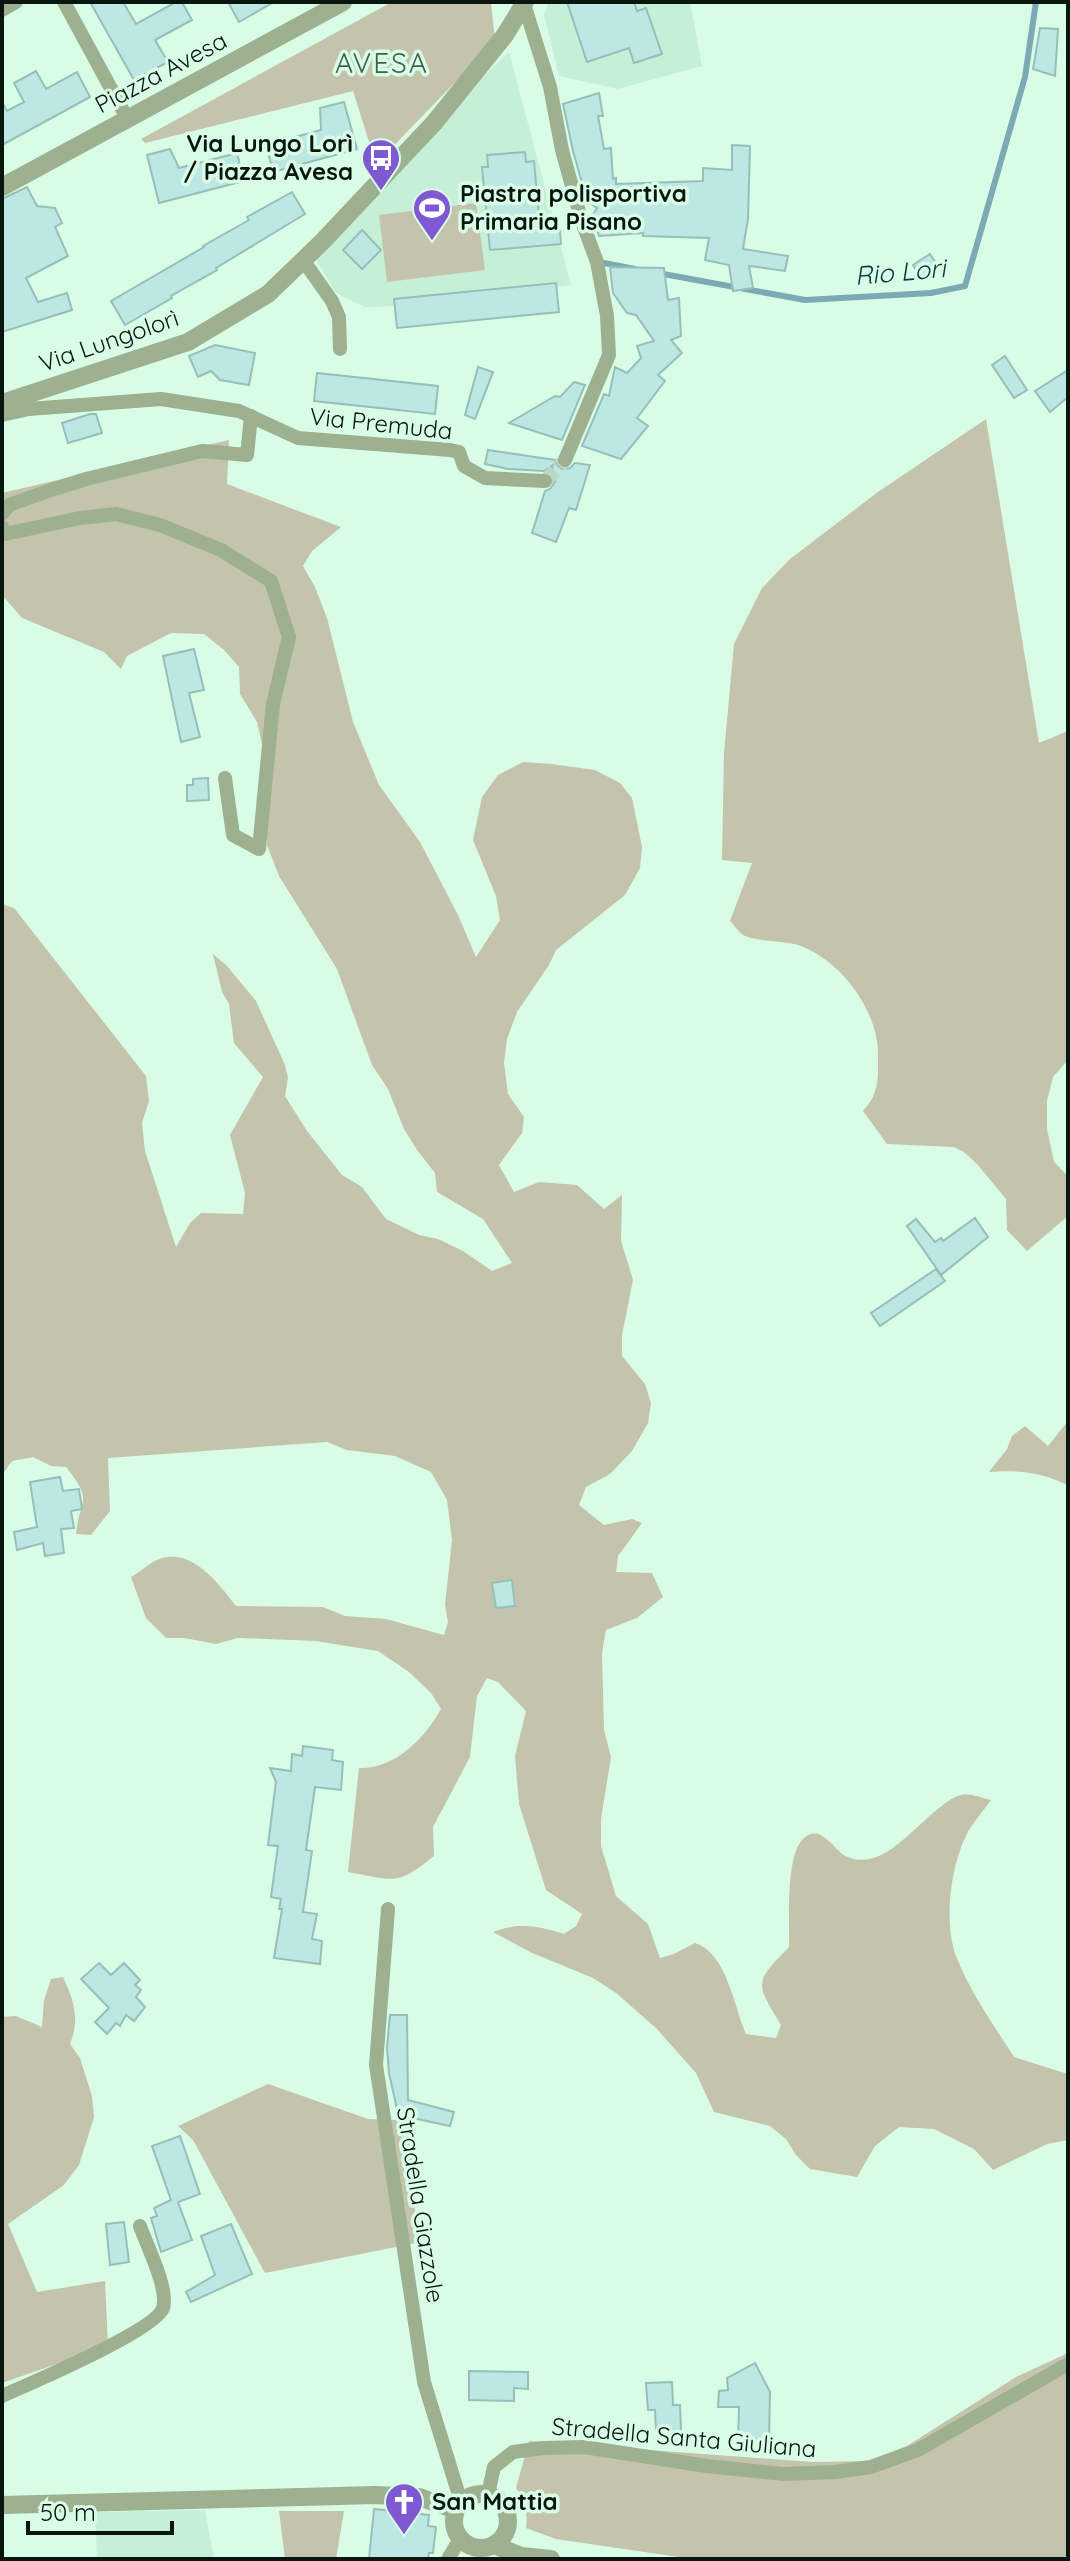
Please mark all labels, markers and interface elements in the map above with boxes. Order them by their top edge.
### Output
street label: Piazza Avesa [89,25,232,119]
district label: AVESA [335,45,429,80]
place label: Via Lungo Lorì / Piazza Avesa [183,128,353,186]
bus stop icon: Via Lungo Lorì / Piazza Avesa [360,137,402,192]
place label: Piastra polisportiva Primaria Pisano [460,178,687,236]
sports icon: Piastra polisportiva Primaria Pisano [411,187,453,242]
water label: Rio Lori [853,251,950,292]
street label: Via Lungolorì [35,302,182,378]
street label: Via Premuda [308,401,454,445]
street label: Stradella Giazzole [391,2105,451,2305]
street label: Stradella Santa Giuliana [550,2410,818,2464]
church icon: San Mattia [383,2481,425,2536]
scale bar [28,2485,172,2535]
place label: San Mattia [432,2486,558,2516]
text: 50 m [40,2497,96,2527]

